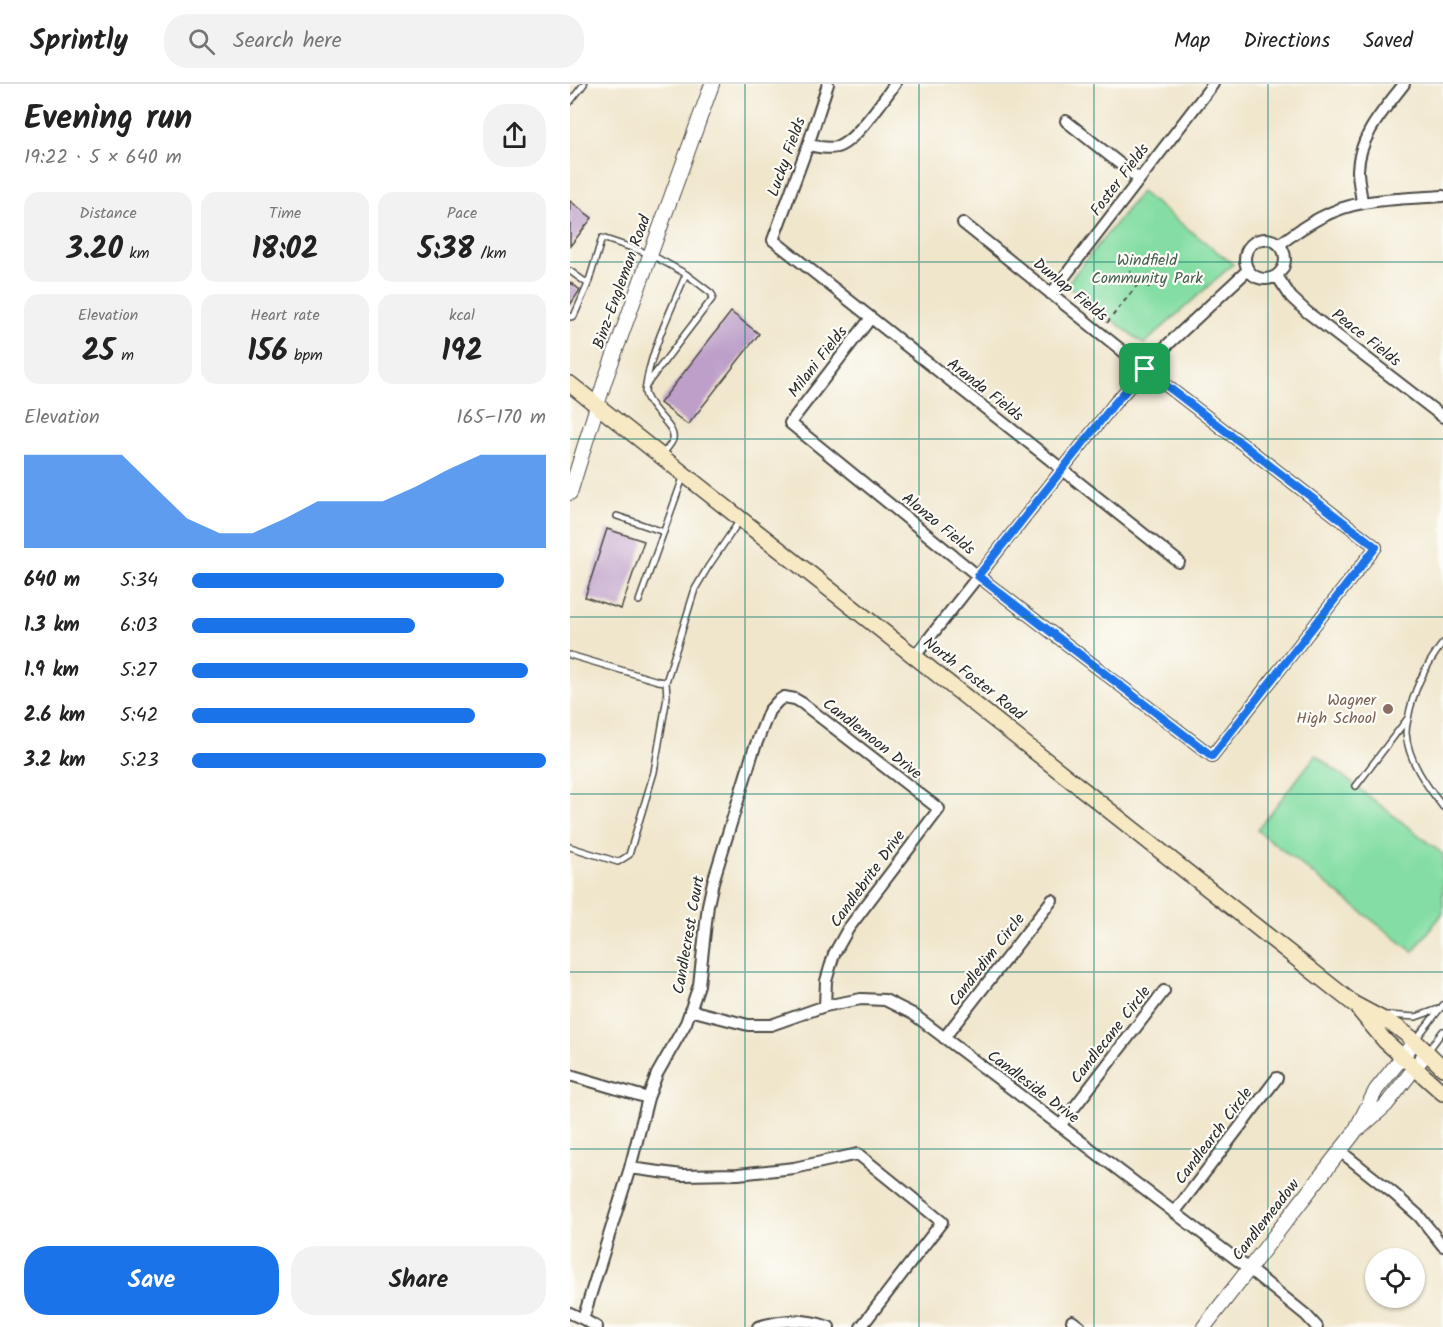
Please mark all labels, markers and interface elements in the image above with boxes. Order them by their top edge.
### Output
search box [164,14,584,68]
text: Sprintly [30,19,128,64]
text: Search here [233,24,342,59]
icon: search [185,25,218,58]
text: Map [1174,25,1210,58]
text: Directions [1243,25,1330,58]
text: Saved [1363,25,1413,58]
text: Evening run [24,93,192,146]
button: share [483,104,546,167]
street label: Lucky Fields [761,114,813,200]
street label: Foster Fields [1084,138,1156,222]
text: 19:22 · 5 × 640 m [24,142,182,174]
text: Distance [79,201,137,226]
text: Time [269,201,301,226]
text: Pace [447,201,477,226]
street label: Binz-Engleman Road [586,211,658,352]
text: 3.20 [66,226,123,274]
text: 18:02 [251,226,319,274]
text: 5:38 [418,226,474,274]
text: km [123,241,150,266]
text: /km [474,241,507,266]
park label: Windfield Community Park [1091,248,1203,291]
street label: Dunlap Fields [1027,252,1113,328]
text: Elevation [78,303,138,328]
text: Heart rate [250,303,320,328]
text: kcal [449,303,475,328]
street label: Peace Fields [1326,303,1406,373]
street label: Milani Fields [782,321,854,403]
text: 25 [82,328,115,376]
text: 156 [247,328,288,376]
text: 192 [441,328,483,376]
text: m [115,343,134,368]
text: bpm [288,343,323,368]
pin [1119,343,1170,394]
street label: Aranda Fields [941,352,1029,428]
icon: arrive [1128,352,1161,385]
text: Elevation [24,402,100,434]
text: 165–170 m [456,402,546,434]
street label: Alonzo Fields [896,487,980,562]
text: 640 m [24,565,80,597]
text: 5:34 [120,565,158,597]
text: 1.3 km [24,610,80,642]
text: 6:03 [120,610,157,642]
street label: North Foster Road [917,631,1031,728]
text: 1.9 km [24,655,79,687]
text: 5:27 [120,655,157,687]
place label: Wagner High School [1296,688,1378,731]
street label: Candlemoon Drive [817,692,927,786]
text: 2.6 km [24,700,85,732]
text: 5:42 [120,700,158,732]
marker: Wagner High School [1381,702,1395,716]
text: 3.2 km [24,745,85,777]
text: 5:23 [120,745,159,777]
street label: Candlebrite Drive [824,825,912,933]
street label: Candlecrest Court [666,873,712,996]
street label: Candledim Circle [942,908,1032,1012]
street label: Candlecane Circle [1065,981,1157,1089]
street label: Candleside Drive [981,1044,1085,1130]
street label: Candlearch Circle [1169,1082,1259,1190]
street label: Candlemeadow [1226,1173,1306,1266]
button: Save [24,1246,279,1315]
button: Share [291,1246,546,1315]
map controls [1365,1248,1425,1308]
button: locate [1365,1248,1425,1308]

